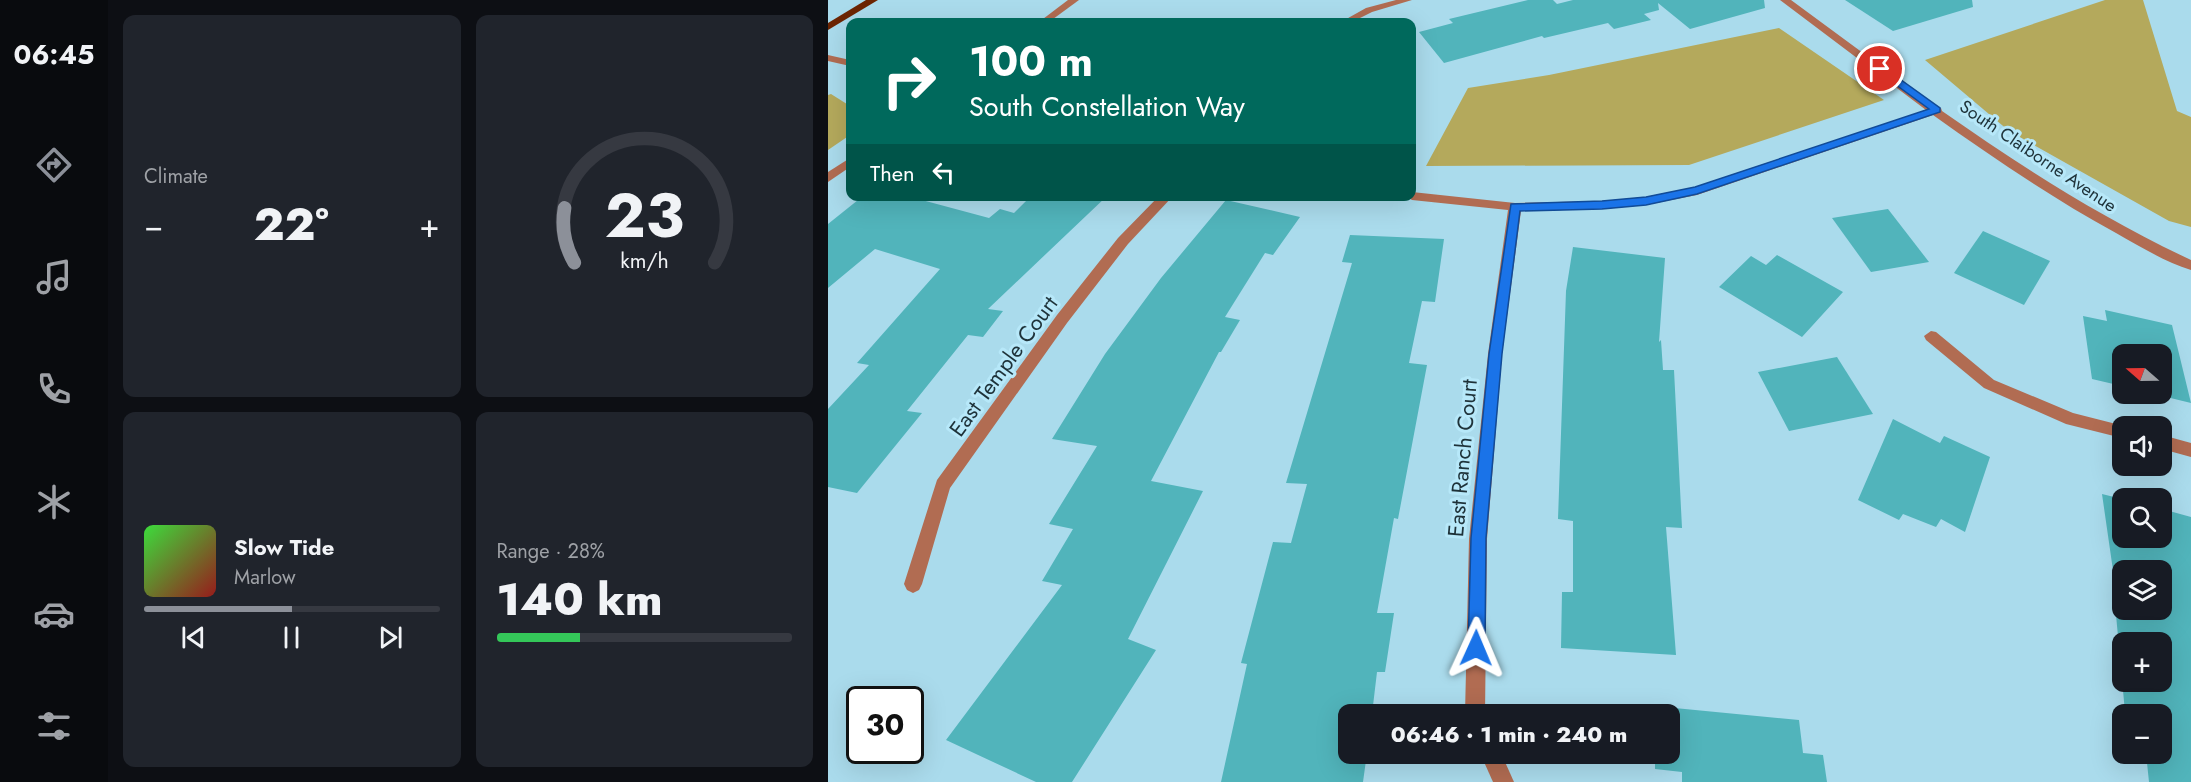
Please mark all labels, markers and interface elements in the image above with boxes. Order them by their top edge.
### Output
text: 100 m [969,31,1093,92]
text: 06:45 [14,35,94,74]
icon: right [870,42,948,120]
pin [1854,43,1905,94]
icon: arrive [1863,52,1896,85]
text: South Constellation Way [969,87,1245,126]
street label: South Claiborne Avenue [1954,94,2122,218]
icon: directions [33,144,75,186]
icon: left [927,156,960,189]
text: Then [870,157,915,189]
text: Climate [144,162,208,191]
text: 23 [604,170,684,260]
text: 22° [254,192,329,257]
text: − [144,202,163,249]
text: + [419,202,439,249]
text: km/h [620,245,668,276]
icon: music [33,256,75,298]
street label: East Temple Court [941,288,1065,443]
north arrow [2112,344,2172,404]
map controls [2112,344,2172,764]
icon: phone [33,368,75,410]
street label: East Ranch Court [1439,377,1485,538]
button: sound [2112,416,2172,476]
icon: climate [33,481,75,523]
button: search [2112,488,2172,548]
text: Slow Tide [234,531,334,563]
text: Range · 28% [497,537,605,566]
button: layers [2112,560,2172,620]
text: Marlow [234,563,296,592]
text: 140 km [497,567,663,632]
icon: car [33,593,75,635]
position arrow [1444,616,1508,680]
icon: previous [177,621,210,654]
icon: pause [275,621,308,654]
icon: next [374,621,407,654]
button: + [2112,632,2172,692]
speed limit sign: 30 [846,686,924,764]
button: − [2112,704,2172,764]
icon: filters [33,705,75,747]
text: 06:46 · 1 min · 240 m [1391,718,1627,750]

